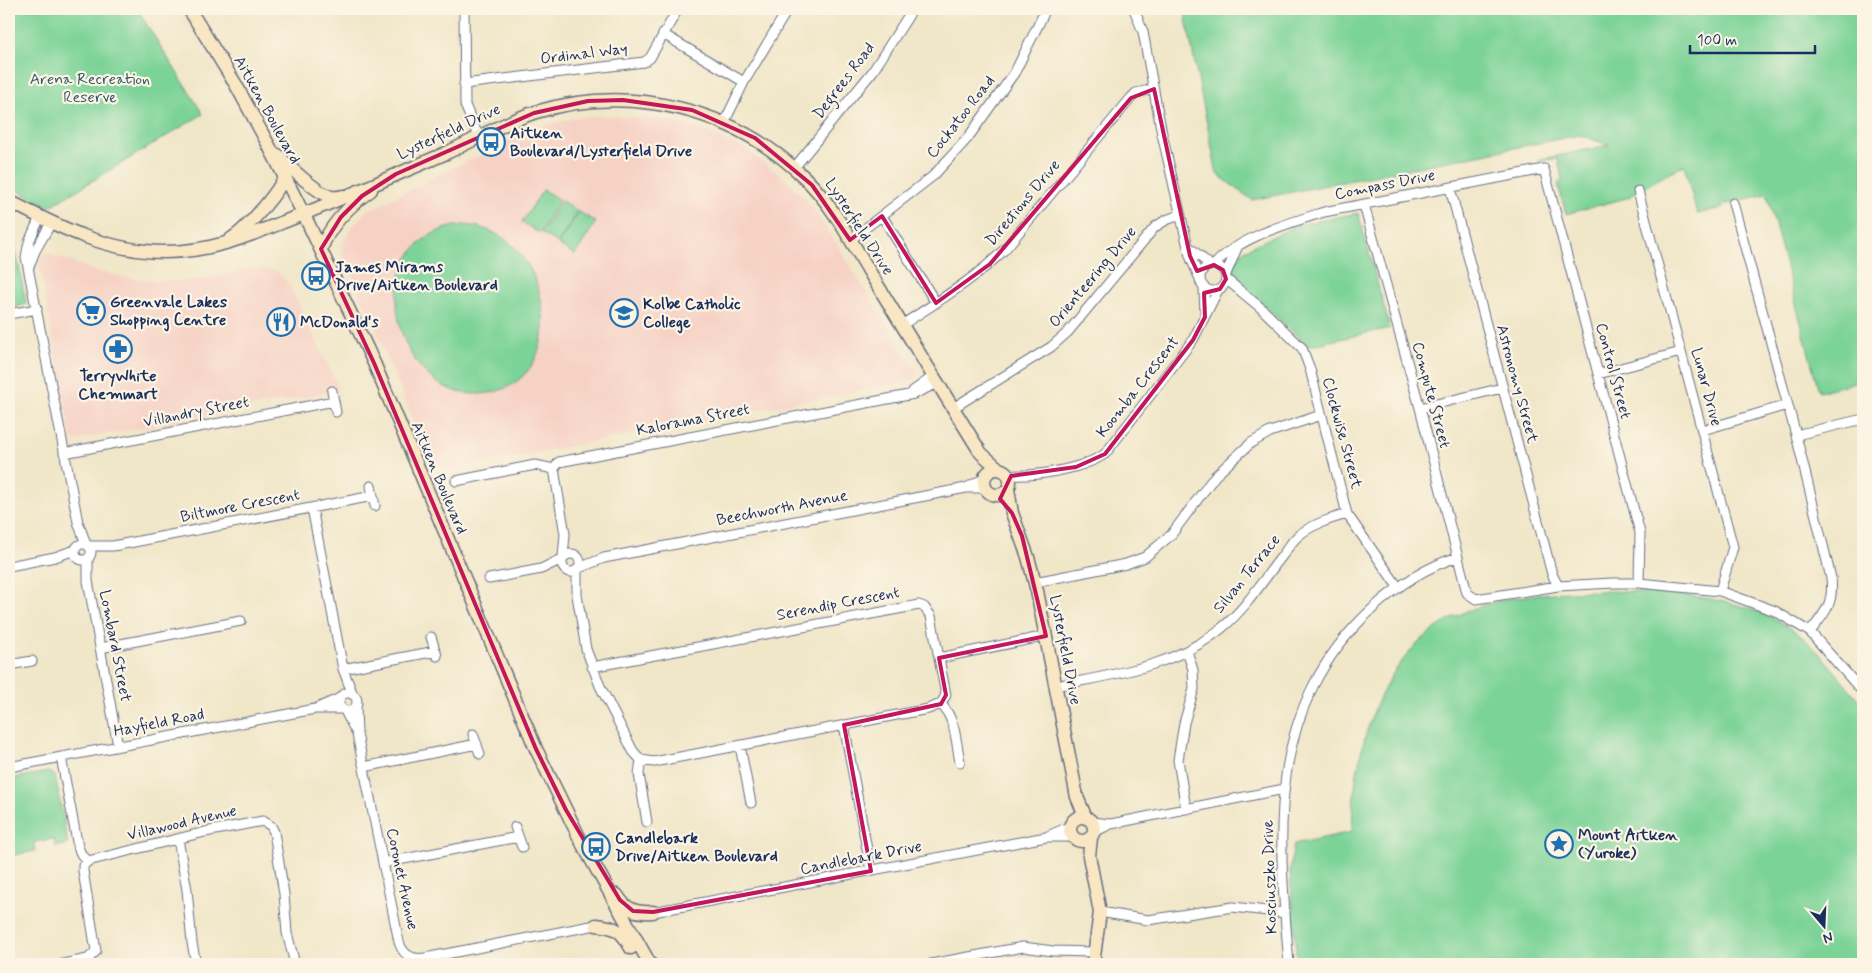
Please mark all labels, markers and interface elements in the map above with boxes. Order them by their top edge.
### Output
scale bar [1690,22,1814,54]
text: 100 m [1697,31,1737,51]
street label: Ordinal Way [539,38,629,70]
street label: Degrees Road [808,38,881,124]
street label: Aitken Boulevard [229,52,305,168]
park label: Arena Recreation Reserve [30,69,150,108]
street label: Cockatoo Road [922,71,1000,163]
street label: Lysterfield Drive [394,99,504,165]
place label: Aitken Boulevard/Lysterfield Drive [510,123,692,162]
bus stop icon: Aitken Boulevard/Lysterfield Drive [476,127,506,157]
street label: Directions Drive [981,155,1065,251]
street label: Compass Drive [1333,165,1437,205]
street label: Lysterfield Drive [820,174,898,280]
street label: Orienteering Drive [1044,222,1142,333]
place label: James Mirams Drive/Aitken Boulevard [335,257,498,296]
bus stop icon: James Mirams Drive/Aitken Boulevard [301,261,331,291]
place label: Greenvale Lakes Shopping Centre [110,292,227,332]
place label: Kolbe Catholic College [643,294,741,334]
supermarket icon: Greenvale Lakes Shopping Centre [76,296,106,326]
school or university icon: Kolbe Catholic College [609,298,639,328]
restaurant icon: McDonald's [266,307,296,337]
place label: McDonald's [300,312,379,333]
street label: Control Street [1590,321,1636,421]
street label: Astronomy Street [1491,322,1543,446]
street label: Koomba Crescent [1092,332,1185,442]
pharmacy icon: TerryWhite Chemmart [103,334,133,364]
street label: Compute Street [1407,339,1455,451]
street label: Lunar Drive [1685,346,1727,428]
place label: TerryWhite Chemmart [78,366,158,405]
street label: Clockwise Street [1317,375,1367,492]
street label: Villandry Street [141,391,251,433]
street label: Kalorama Street [635,399,751,441]
street label: Aitken Boulevard [406,418,472,538]
street label: Biltmore Crescent [179,484,301,528]
street label: Beechworth Avenue [715,485,850,531]
street label: Silvan Terrace [1209,530,1285,618]
street label: Serendip Crescent [775,582,901,626]
street label: Lombard Street [94,588,136,704]
street label: Lysterfield Drive [1044,593,1086,707]
street label: Hayfield Road [112,704,206,742]
street label: Villawood Avenue [125,800,239,846]
street label: Kosciuszko Drive [1257,819,1282,935]
place label: Mount Aitken (Yuroke) [1578,825,1678,864]
street label: Coronet Avenue [381,826,423,932]
place label: Candlebark Drive/Aitken Boulevard [615,828,778,867]
place icon: Mount Aitken (Yuroke) [1544,829,1574,859]
bus stop icon: Candlebark Drive/Aitken Boulevard [581,832,611,862]
street label: Candlebark Drive [798,836,924,880]
north arrow [1800,900,1850,950]
text: N [1821,927,1835,947]

